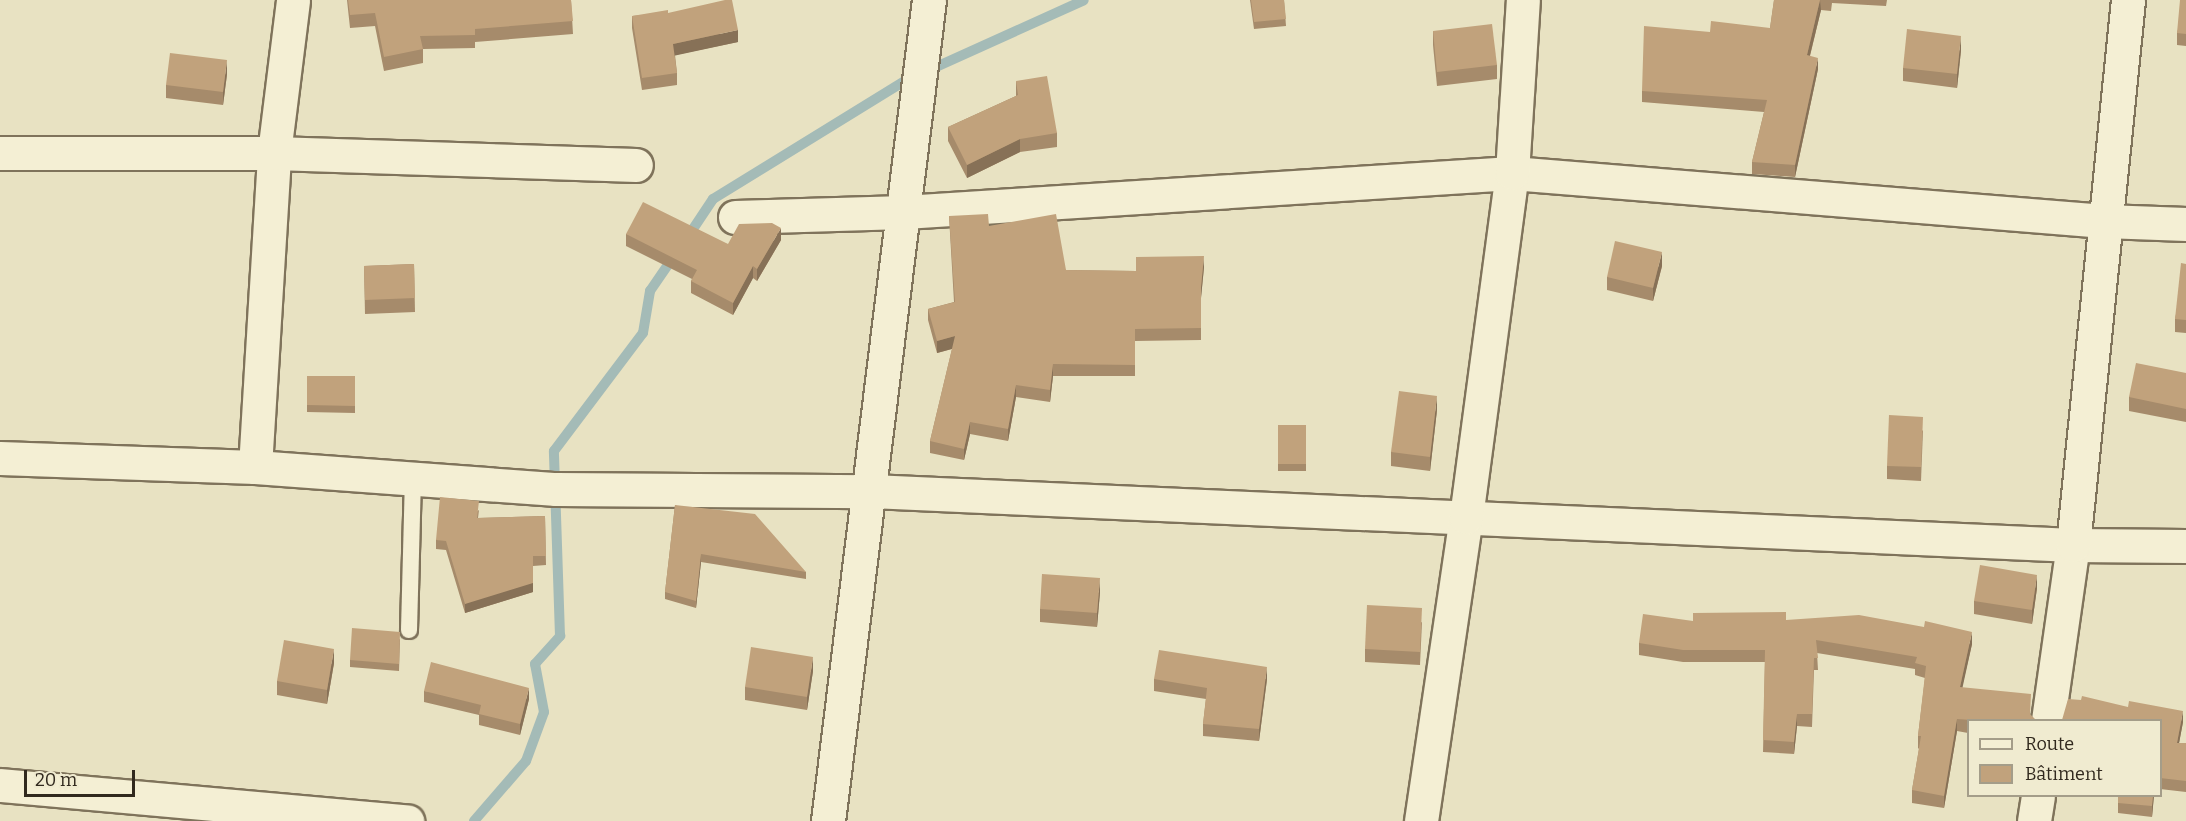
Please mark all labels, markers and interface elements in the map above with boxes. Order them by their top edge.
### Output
legend [1967,719,2162,797]
text: Route [2025,733,2074,755]
scale bar [27,758,138,796]
text: Bâtiment [2025,763,2103,785]
text: 20 m [35,769,77,791]

